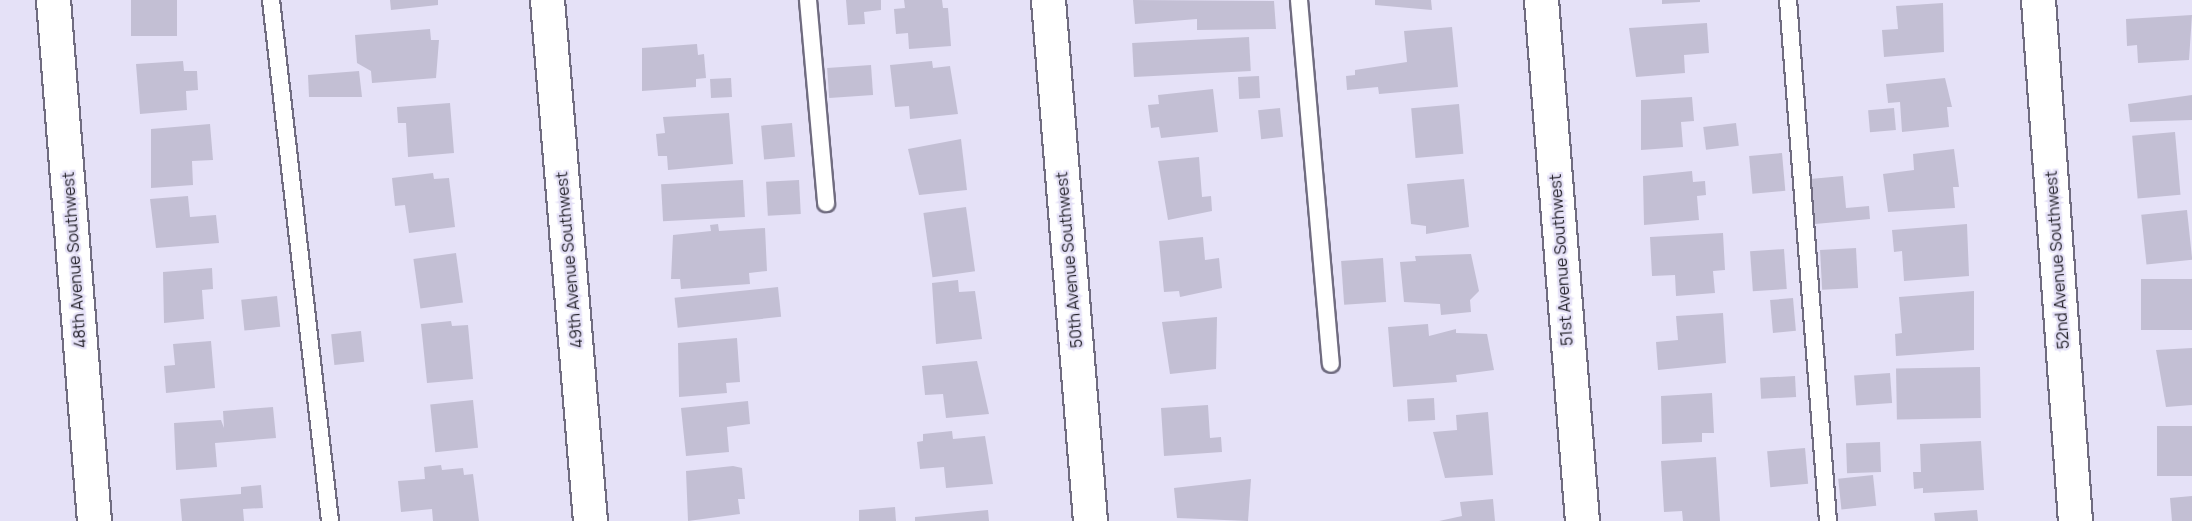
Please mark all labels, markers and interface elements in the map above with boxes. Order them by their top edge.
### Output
street label: 52nd Avenue Southwest [2041,170,2073,350]
street label: 48th Avenue Southwest [58,171,90,349]
street label: 49th Avenue Southwest [552,171,586,349]
street label: 50th Avenue Southwest [1052,171,1086,349]
street label: 51st Avenue Southwest [1545,173,1577,347]

